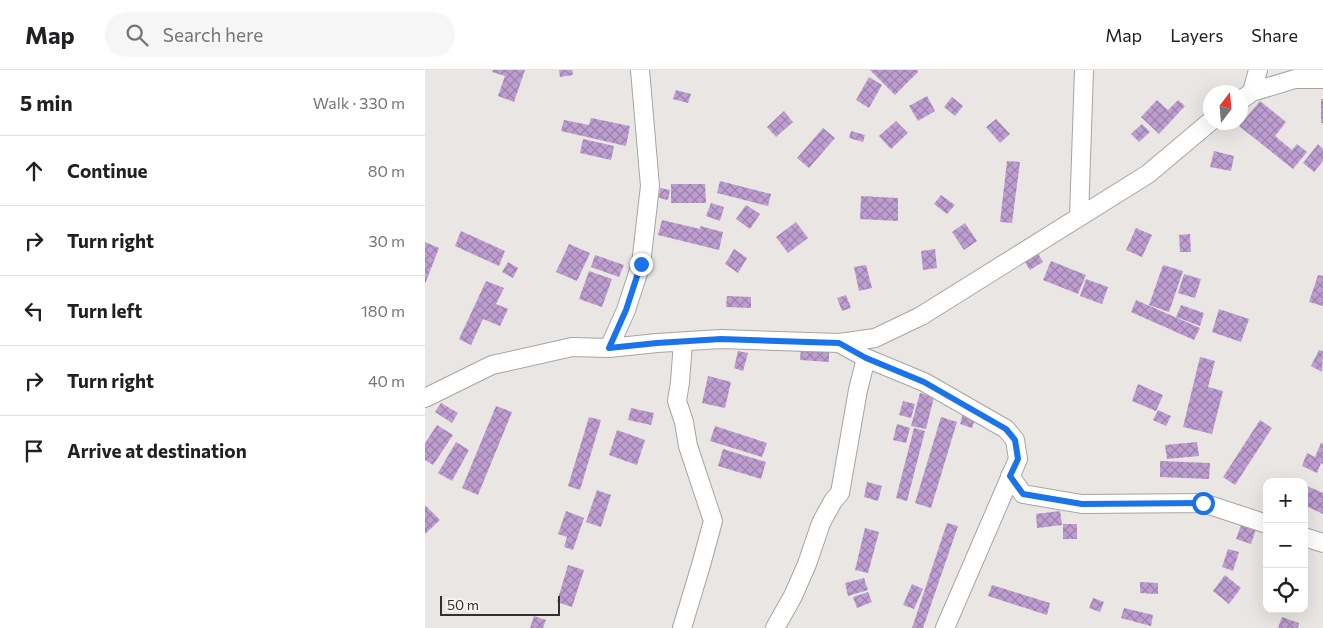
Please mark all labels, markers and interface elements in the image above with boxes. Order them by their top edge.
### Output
search box [105,12,455,57]
text: Map [25,20,75,49]
icon: search [123,21,151,49]
text: Search here [163,23,263,46]
text: Map [1105,24,1142,46]
text: Layers [1170,24,1223,46]
text: Share [1251,24,1298,46]
north arrow [1203,85,1248,130]
text: 5 min [20,90,73,115]
text: Walk · 330 m [313,93,405,112]
icon: ahead [20,157,48,185]
text: Continue [67,159,147,182]
text: 80 m [368,161,405,180]
icon: right [20,227,48,255]
text: Turn right [67,229,154,252]
text: 30 m [368,231,405,250]
route end [630,253,653,276]
icon: left [20,297,48,325]
text: Turn left [67,299,142,322]
text: 180 m [361,301,405,320]
icon: right [20,367,48,395]
text: Turn right [67,369,154,392]
text: 40 m [368,371,405,390]
icon: arrive [20,437,48,465]
text: Arrive at destination [67,439,247,462]
map controls [1263,478,1308,613]
button: + [1263,478,1308,523]
route start [1192,492,1215,515]
button: − [1263,523,1308,568]
button: locate [1263,568,1308,613]
scale bar [440,593,560,616]
text: 50 m [447,596,479,613]

